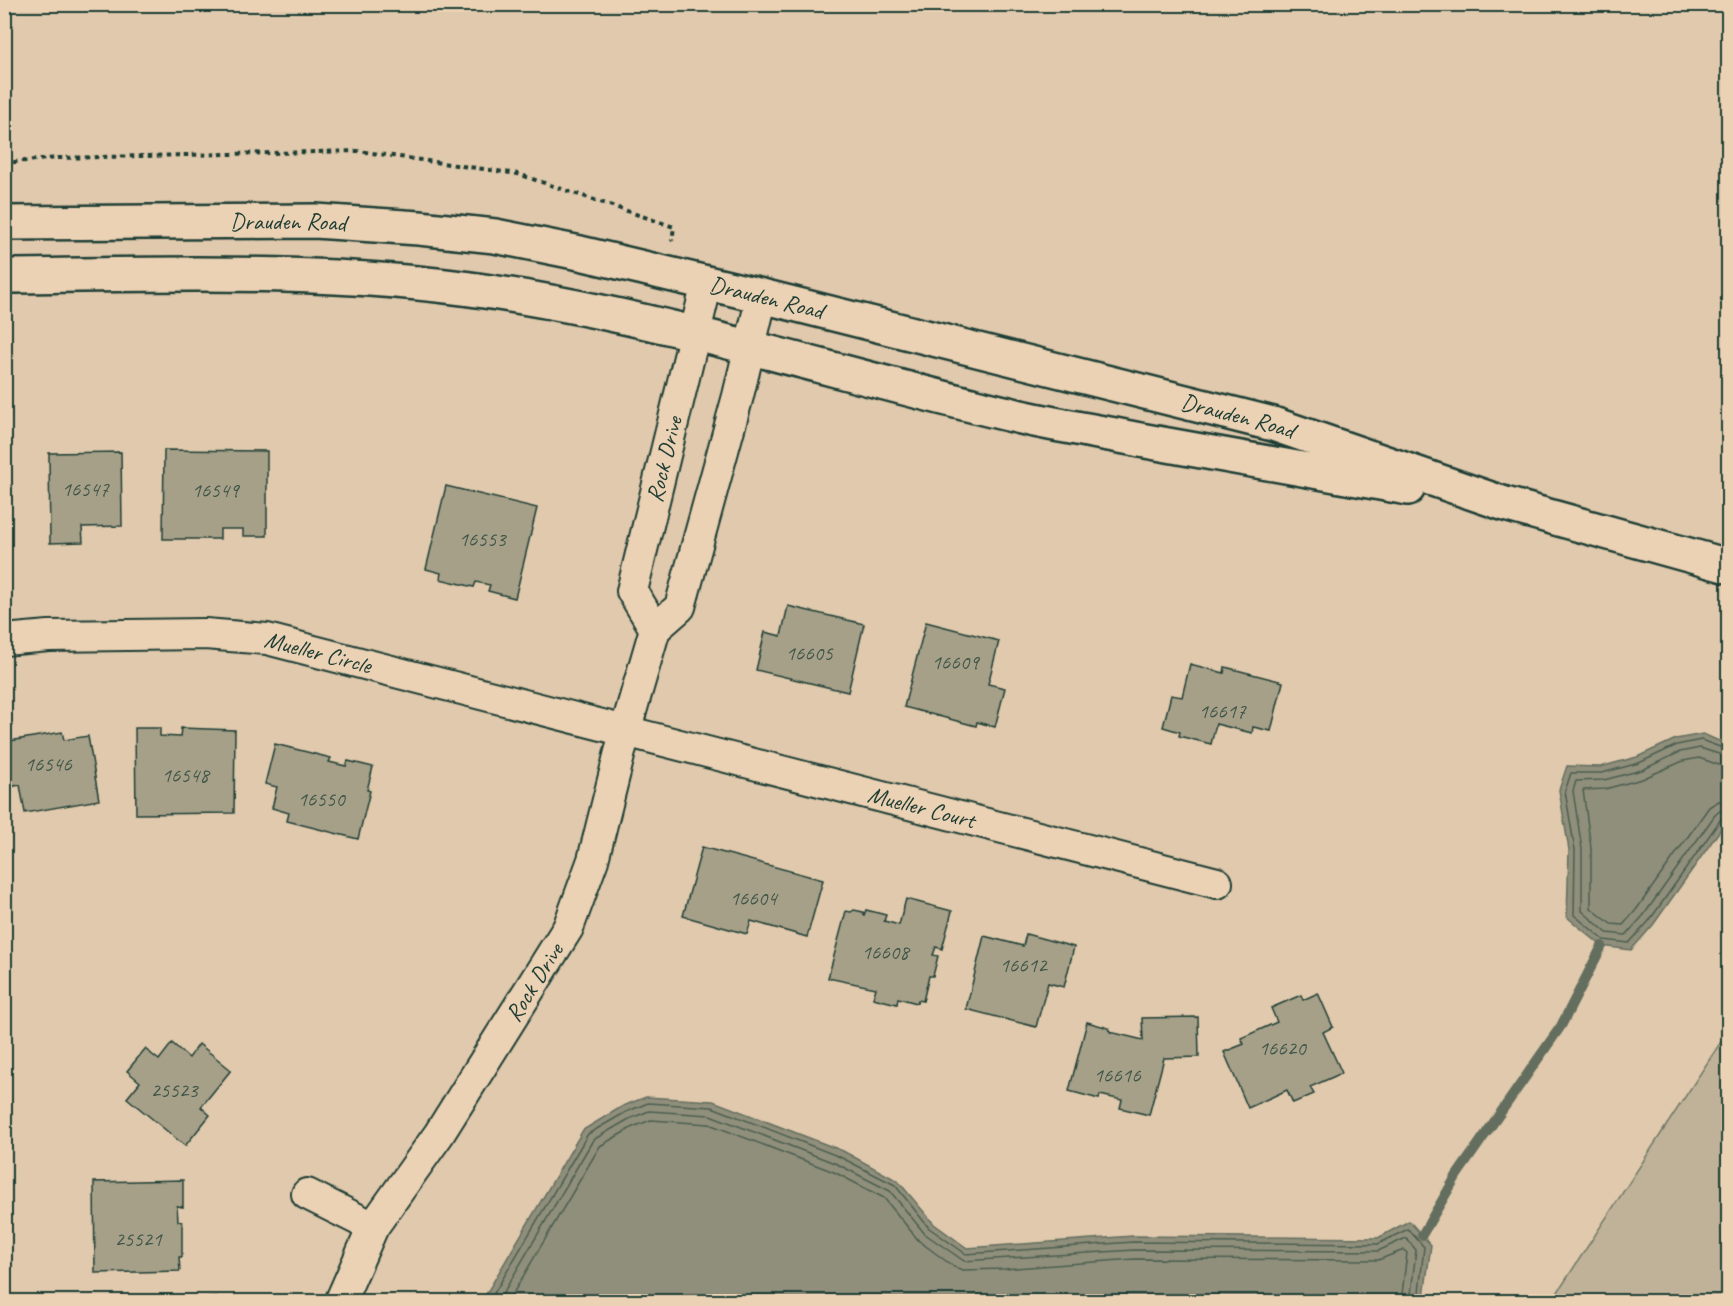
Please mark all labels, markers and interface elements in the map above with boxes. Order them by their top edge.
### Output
street label: Drauden Road [230,206,351,238]
street label: Drauden Road [707,269,830,327]
street label: Drauden Road [1178,387,1302,446]
street label: Rock Drive [639,411,689,505]
house number: 16547 [61,476,110,502]
house number: 16549 [191,477,240,503]
house number: 16553 [458,526,507,552]
street label: Mueller Circle [261,624,377,681]
house number: 16605 [785,640,834,666]
house number: 16609 [931,649,980,675]
house number: 16617 [1198,698,1247,724]
house number: 16546 [24,751,72,777]
house number: 16548 [161,762,211,788]
street label: Mueller Court [865,779,980,836]
house number: 16550 [297,786,346,812]
house number: 16604 [729,885,779,911]
street label: Rock Drive [498,936,571,1027]
house number: 16608 [861,939,911,965]
house number: 16612 [999,952,1048,978]
house number: 16620 [1258,1035,1307,1061]
house number: 16616 [1093,1062,1141,1088]
house number: 25523 [150,1077,199,1103]
house number: 25521 [114,1226,163,1252]

